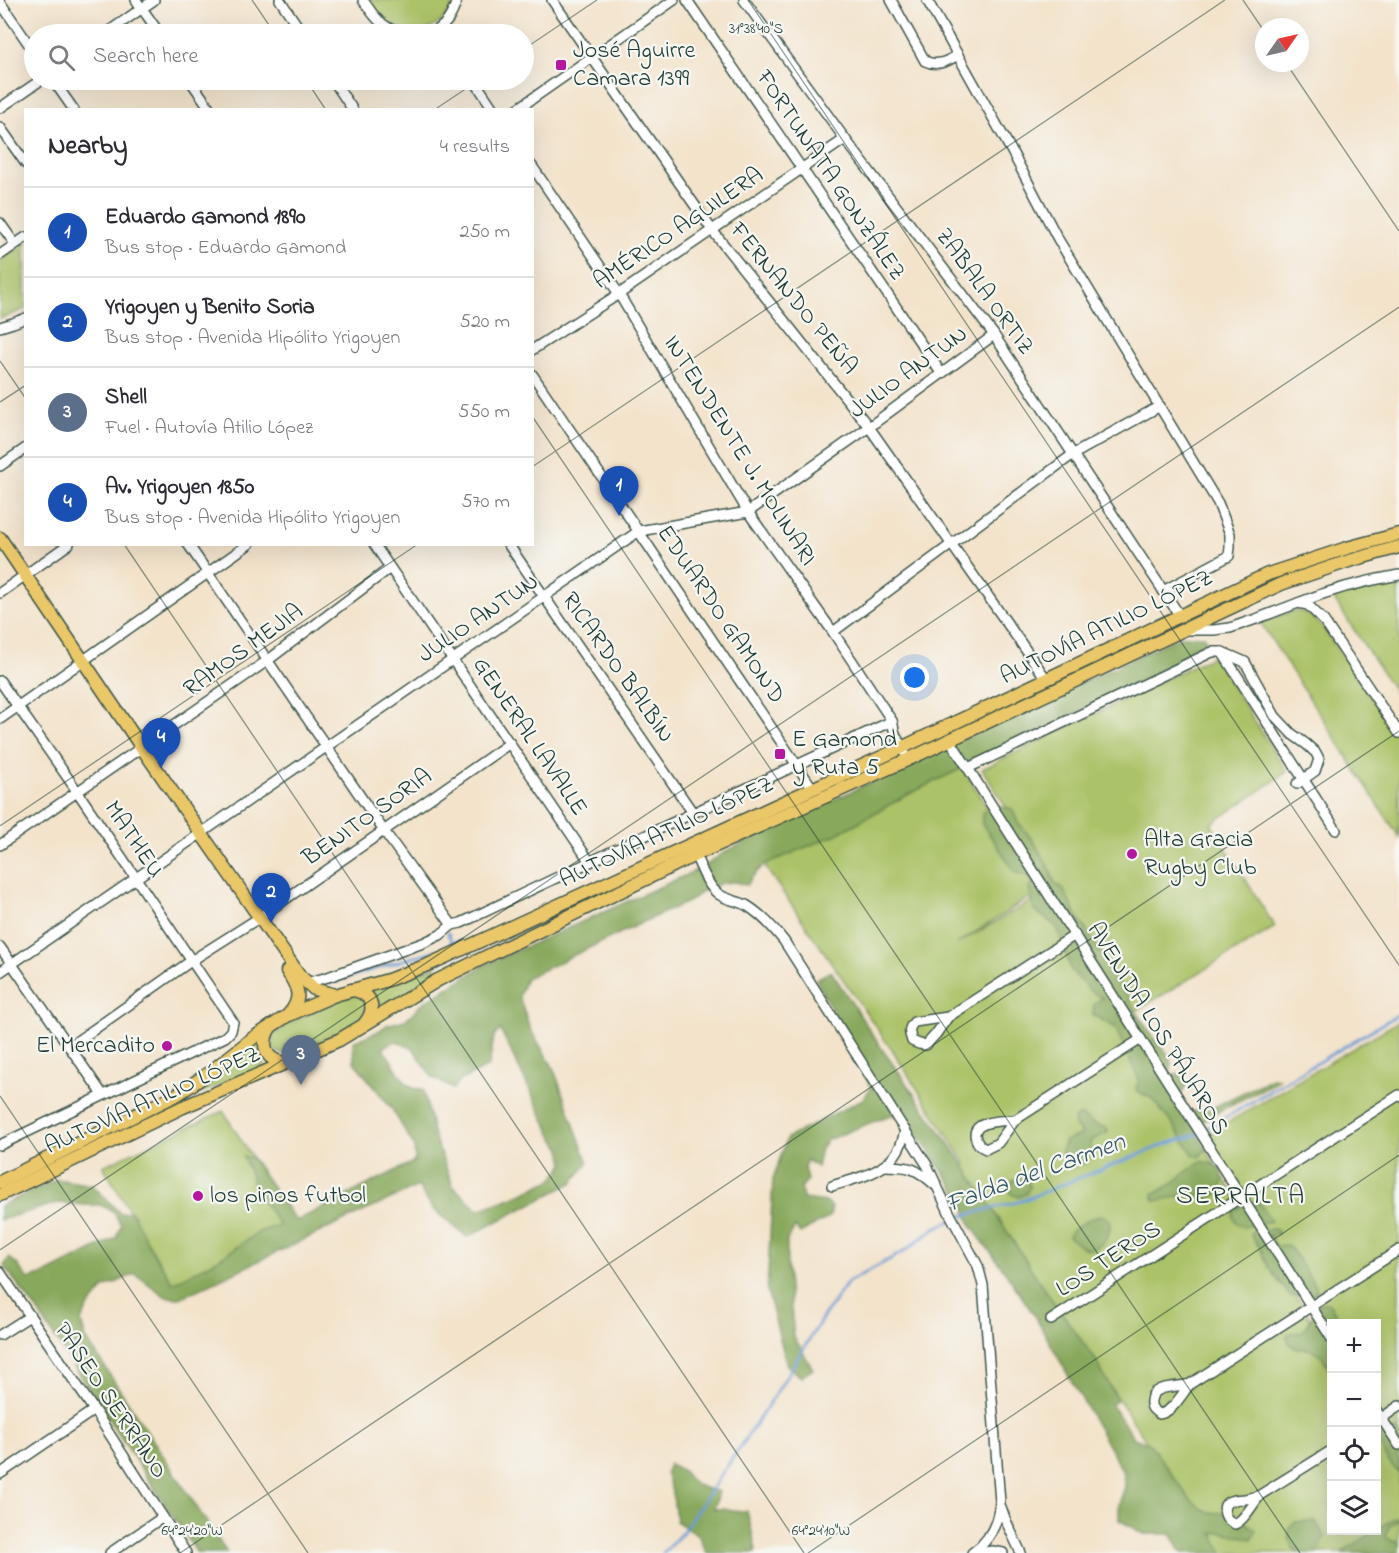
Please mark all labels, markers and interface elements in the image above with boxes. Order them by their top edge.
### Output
text: 31°38'40"S [729,18,783,40]
north arrow [1255,18,1309,72]
search box [24,24,534,90]
place label: José Aguirre Camara 1399 [573,34,696,97]
icon: search [45,41,78,74]
text: Search here [93,41,198,73]
marker: José Aguirre Camara 1399 [554,58,568,72]
street label: FORTUNATA GONZÁLEZ [746,63,914,288]
text: Nearby [48,128,127,166]
text: 4 results [440,133,510,162]
street label: AMÉRICO AGUILERA [587,159,771,299]
text: Eduardo Gamond 1890 [105,202,306,234]
street label: FERNANDO PEÑA [720,214,866,383]
text: 1 [64,218,71,247]
text: 250 m [459,218,510,247]
street label: ZABALA ORTIZ [926,221,1042,363]
text: Bus stop · Eduardo Gamond [105,234,346,263]
text: Yrigoyen y Benito Soria [105,292,315,324]
text: 2 [63,308,72,337]
text: 520 m [459,308,510,337]
street label: JULIO ANTUN [842,318,976,428]
text: Bus stop · Avenida Hipólito Yrigoyen [105,324,400,353]
street label: INTENDENTE J. MOLINARI [654,329,824,573]
text: Shell [105,382,147,414]
text: 3 [63,398,72,427]
text: 550 m [458,398,510,427]
text: Fuel · Autovía Atilio López [105,414,313,443]
pin: 1 [600,466,638,516]
text: Av. Yrigoyen 1850 [105,472,254,504]
text: 4 [63,488,72,517]
text: 570 m [461,488,510,517]
text: Bus stop · Avenida Hipólito Yrigoyen [105,504,400,533]
street label: EDUARDO GAMOND [647,519,793,711]
street label: AUTOVÍA ATILIO LÓPEZ [995,561,1219,695]
street label: JULIO ANTUN [411,566,547,672]
street label: RICARDO BALBÍN [552,585,682,751]
street label: RAMOS MEJIA [177,595,311,707]
street label: GENERAL LAVALLE [463,650,595,824]
your location [900,663,929,692]
pin: 4 [142,718,180,768]
place label: E Gamond y Ruta 5 [792,723,897,787]
marker: E Gamond y Ruta 5 [773,747,787,761]
street label: BENITO SORIA [295,760,440,876]
street label: AUTOVÍA ATILIO LÓPEZ [554,768,780,898]
street label: MATHEU [94,794,172,886]
place label: Alta Gracia Rugby Club [1144,823,1257,887]
marker: Alta Gracia Rugby Club [1125,847,1139,861]
pin: 2 [252,874,290,923]
street label: AVENIDA LOS PÁJAROS [1077,916,1237,1142]
place label: El Mercadito [36,1029,155,1064]
pin: 3 [282,1036,320,1085]
street label: AUTOVÍA ATILIO LÓPEZ [39,1038,267,1164]
marker: El Mercadito [160,1039,174,1053]
water label: Falda del Carmen [941,1123,1132,1224]
district label: SERRALTA [1176,1178,1306,1216]
place label: los pinos futbol [210,1179,366,1214]
marker: los pinos futbol [191,1189,205,1203]
street label: LOS TEROS [1050,1213,1168,1307]
street label: PASEO SERRANO [45,1316,175,1486]
map controls [1327,1319,1381,1535]
button: + [1327,1319,1381,1373]
button: − [1327,1373,1381,1427]
button: locate [1327,1427,1381,1481]
button: layers [1327,1481,1381,1535]
text: 64°24'20"W [161,1520,223,1542]
text: 64°24'10"W [792,1520,850,1542]

